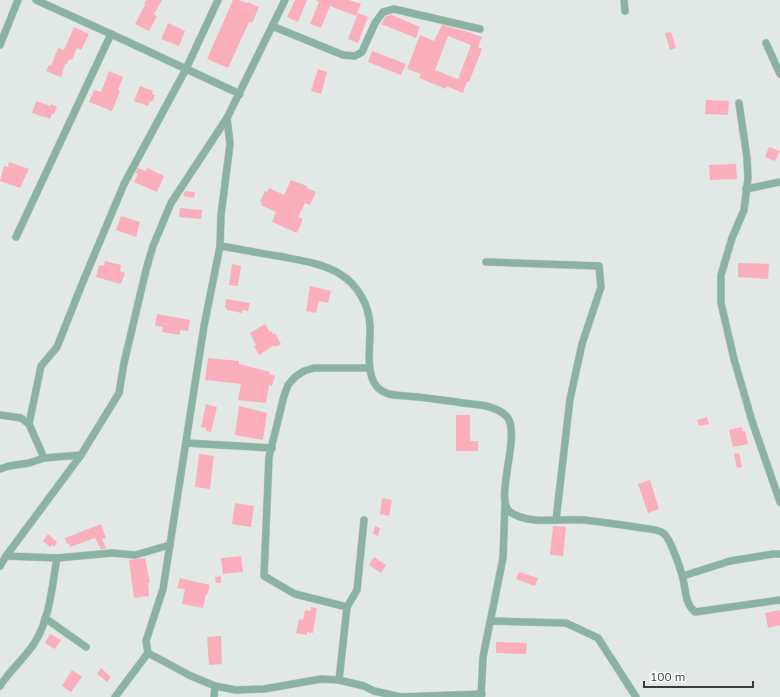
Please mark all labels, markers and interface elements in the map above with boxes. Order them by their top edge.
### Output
scale bar [644,663,753,689]
text: 100 m [650,669,685,684]

